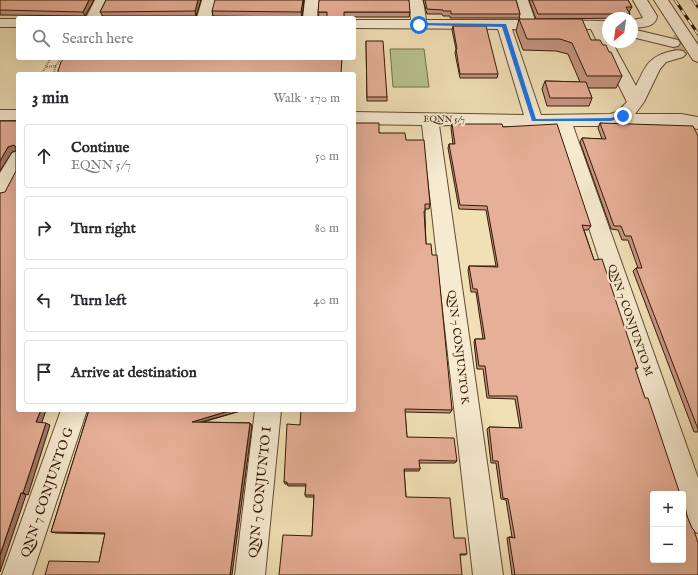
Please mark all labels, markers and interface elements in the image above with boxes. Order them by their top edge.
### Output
north arrow [602,12,638,48]
search box [16,16,356,60]
route start [410,16,428,34]
icon: search [30,27,52,49]
text: Search here [62,29,133,48]
text: 3 min [32,88,69,109]
text: Walk · 170 m [274,90,340,107]
route end [614,107,632,125]
street label: EQNN 5/7 [423,114,465,125]
text: Continue [71,138,129,157]
icon: ahead [33,145,55,167]
text: 50 m [315,148,339,165]
text: EQNN 5/7 [71,157,131,174]
icon: right [33,217,55,239]
text: Turn right [71,219,136,238]
text: 80 m [315,220,339,237]
street label: QNN 7 CONJUNTO M [604,263,656,379]
icon: left [33,289,55,311]
street label: QNN 7 CONJUNTO K [444,289,472,406]
text: Turn left [71,291,127,310]
text: 40 m [313,292,339,309]
icon: arrive [33,361,55,383]
text: Arrive at destination [71,363,197,382]
street label: QNN 7 CONJUNTO G [17,424,78,560]
street label: QNN 7 CONJUNTO I [245,425,276,559]
map controls [650,491,686,563]
button: + [650,491,686,527]
button: − [650,527,686,563]

